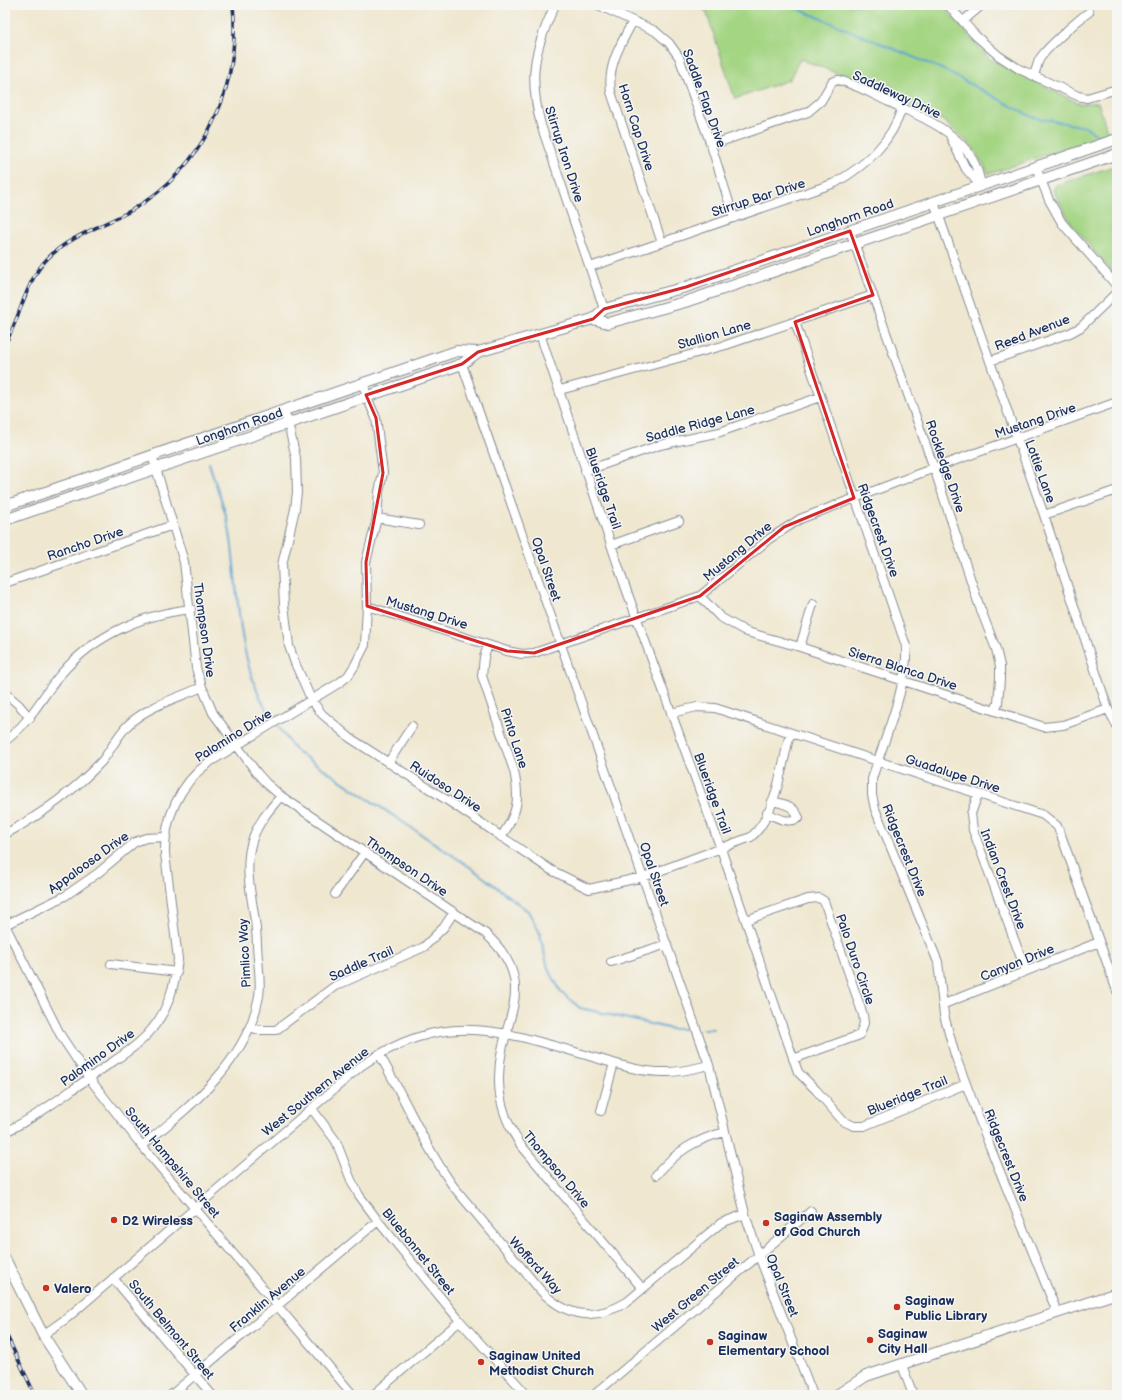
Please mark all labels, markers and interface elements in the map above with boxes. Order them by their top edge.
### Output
street label: Saddle Flap Drive [679,47,729,150]
street label: Saddleway Drive [850,67,944,123]
street label: Horn Cap Drive [614,82,658,173]
street label: Stirrup Iron Drive [541,104,587,205]
street label: Stirrup Bar Drive [709,175,807,221]
street label: Longhorn Road [805,196,896,240]
street label: Reed Avenue [992,311,1072,355]
street label: Stallion Lane [676,317,753,353]
street label: Mustang Drive [993,399,1078,442]
street label: Saddle Ridge Lane [644,402,757,446]
street label: Longhorn Road [194,405,285,449]
street label: Rockledge Drive [922,418,969,515]
street label: Lottie Lane [1021,438,1059,505]
street label: Blueridge Trail [582,445,625,531]
street label: Ridgecrest Drive [854,481,903,580]
street label: Mustang Drive [700,518,775,585]
street label: Rancho Drive [45,523,126,564]
street label: Opal Street [528,535,564,603]
street label: Thompson Drive [189,582,219,679]
street label: Mustang Drive [384,593,470,633]
street label: Sierra Blanca Drive [846,644,959,694]
street label: Palomino Drive [192,706,275,766]
street label: Pinto Lane [497,706,531,771]
street label: Blueridge Trail [690,751,734,836]
street label: Guadalupe Drive [903,751,1002,797]
street label: Ruidoso Drive [407,758,485,816]
street label: Ridgecrest Drive [878,802,930,899]
street label: Indian Crest Drive [977,827,1030,932]
street label: Appaloosa Drive [45,828,132,897]
street label: Thompson Drive [362,833,451,900]
street label: Opal Street [636,840,672,908]
street label: Palo Duro Circle [832,912,878,1007]
street label: Pimlico Way [235,918,255,988]
street label: Canyon Drive [978,941,1057,985]
street label: Saddle Trail [327,943,396,985]
street label: Palomino Drive [57,1025,138,1090]
street label: West Southern Avenue [259,1044,373,1140]
street label: Blueridge Trail [865,1073,950,1119]
street label: South Hampshire Street [121,1104,223,1221]
street label: Ridgecrest Drive [980,1107,1032,1204]
street label: Thompson Drive [519,1128,593,1212]
street label: Bluebonnet Street [378,1205,458,1298]
place label: Saginaw Assembly of God Church [774,1209,882,1240]
place label: D2 Wireless [122,1213,193,1229]
marker: D2 Wireless [109,1215,119,1225]
marker: Saginaw Assembly of God Church [761,1218,771,1228]
street label: Wofford Way [505,1234,565,1298]
street label: Opal Street [762,1251,802,1319]
street label: West Green Street [649,1254,742,1336]
street label: Franklin Avenue [227,1263,309,1336]
street label: South Belmont Street [125,1277,218,1383]
place label: Valero [54,1281,91,1297]
marker: Valero [41,1283,51,1293]
place label: Saginaw Public Library [905,1293,987,1324]
marker: Saginaw Public Library [892,1302,902,1312]
place label: Saginaw City Hall [878,1326,928,1357]
place label: Saginaw Elementary School [718,1328,829,1359]
marker: Saginaw City Hall [865,1335,875,1345]
marker: Saginaw Elementary School [705,1337,715,1347]
place label: Saginaw United Methodist Church [489,1348,594,1379]
marker: Saginaw United Methodist Church [476,1357,486,1367]

